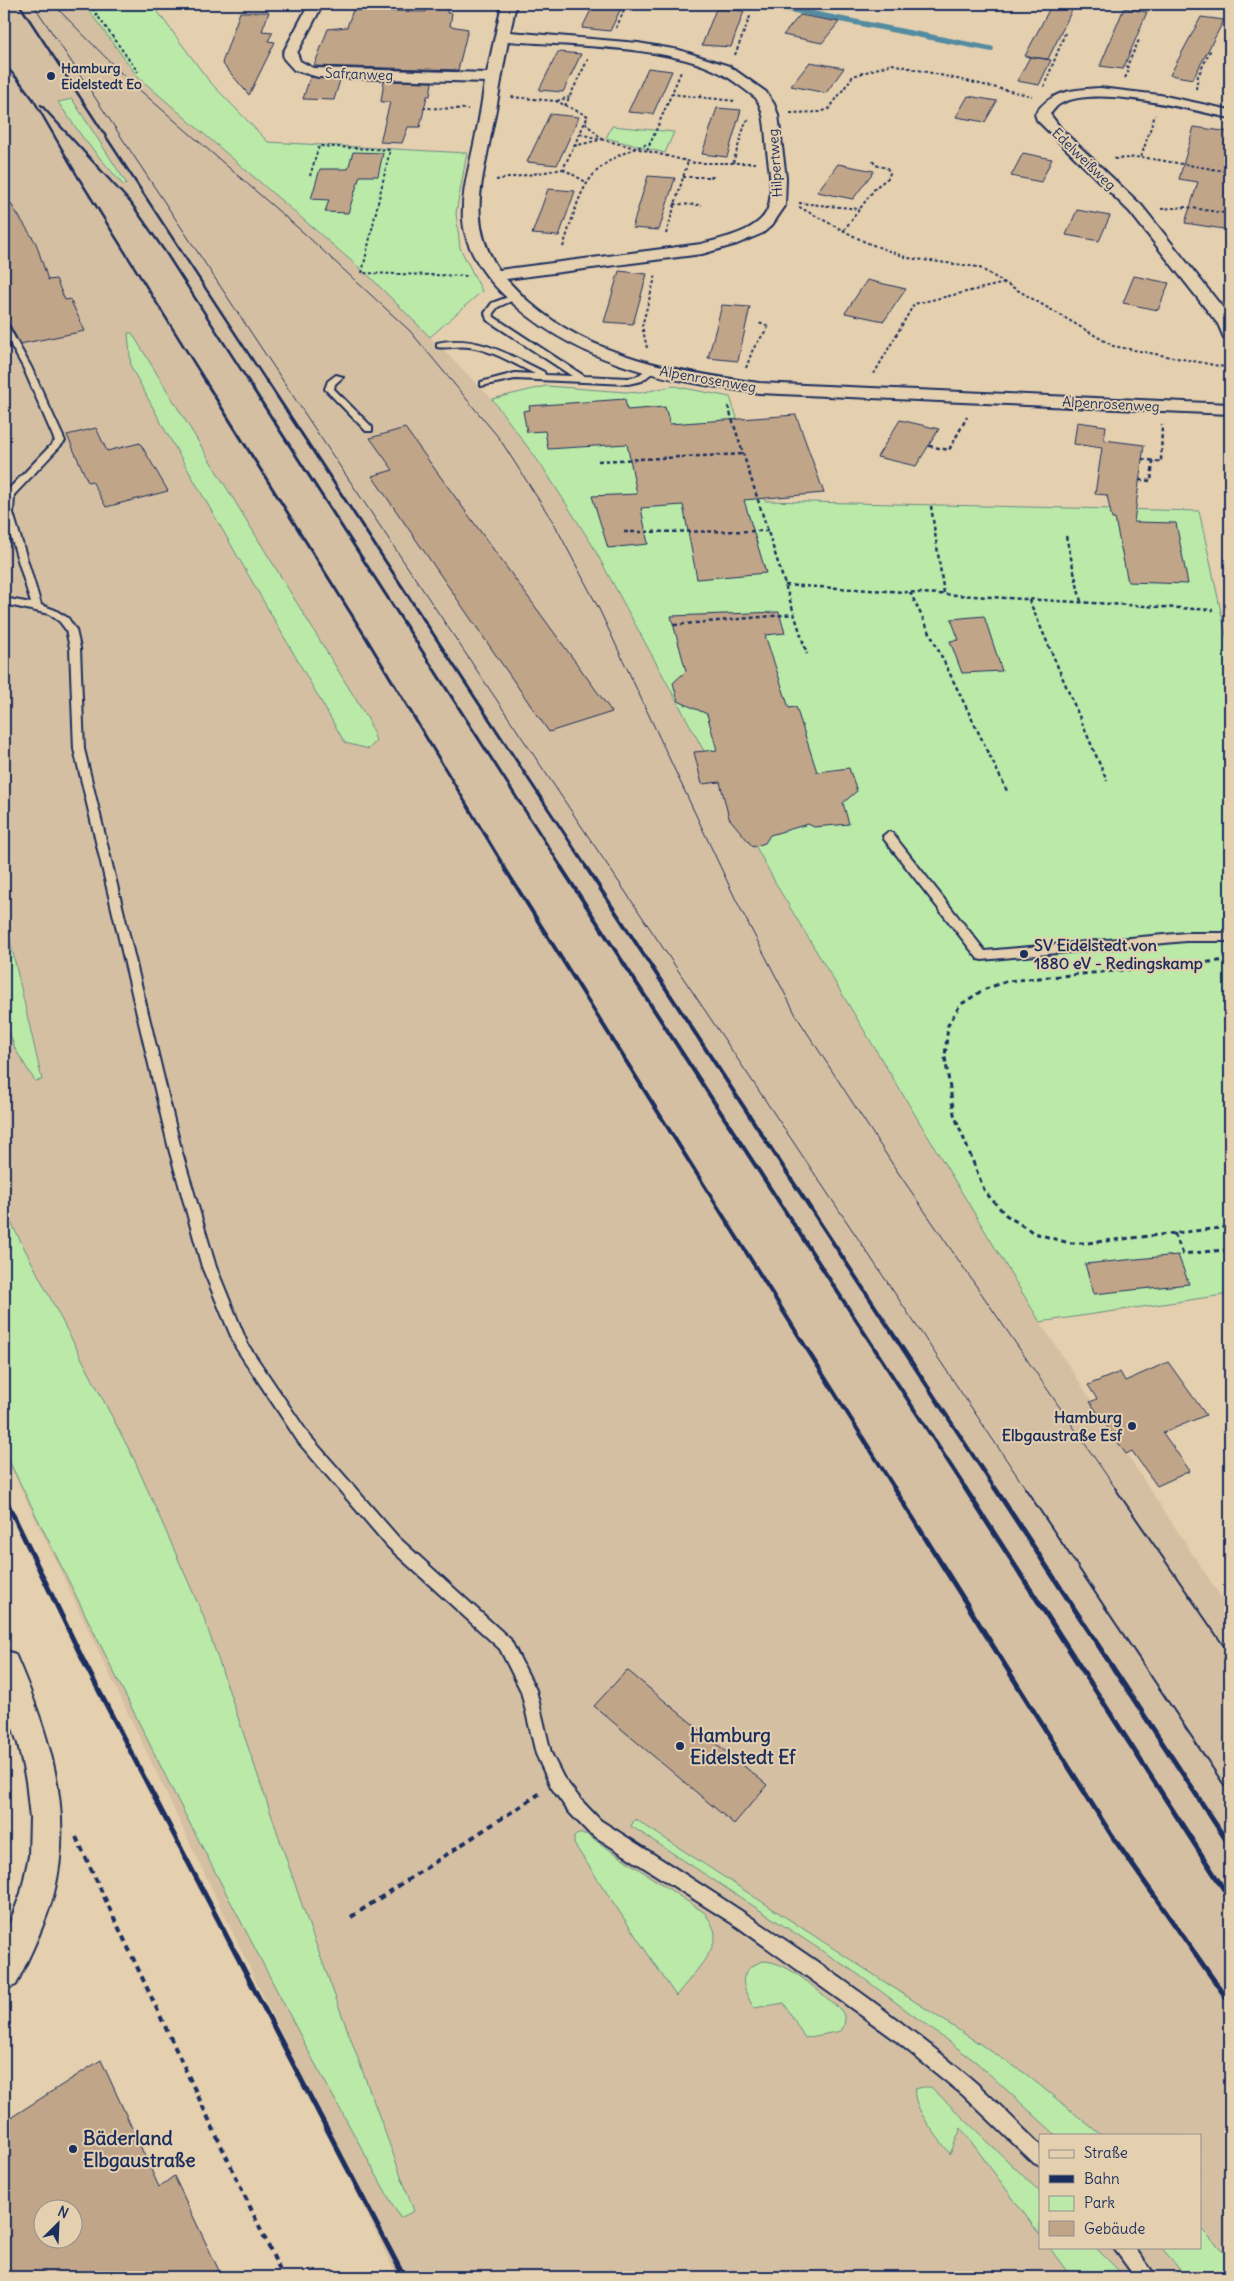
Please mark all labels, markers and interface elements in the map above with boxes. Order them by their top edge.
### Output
place label: Hamburg Eidelstedt Eo [61,59,142,93]
street label: Safranweg [325,64,393,84]
marker: Hamburg Eidelstedt Eo [45,70,57,82]
street label: Edelweißweg [1048,124,1120,194]
street label: Hilpertweg [764,128,786,198]
street label: Alpenrosenweg [658,362,758,396]
street label: Alpenrosenweg [1062,392,1160,416]
place label: SV Eidelstedt von 1880 eV - Redingskamp [1034,935,1203,974]
marker: SV Eidelstedt von 1880 eV - Redingskamp [1018,948,1030,960]
place label: Hamburg Elbgaustraße Esf [1002,1407,1123,1446]
marker: Hamburg Elbgaustraße Esf [1126,1420,1138,1432]
place label: Hamburg Eidelstedt Ef [690,1723,796,1769]
marker: Hamburg Eidelstedt Ef [674,1740,686,1752]
place label: Bäderland Elbgaustraße [83,2126,195,2172]
legend [1039,2134,1202,2248]
marker: Bäderland Elbgaustraße [67,2143,79,2155]
text: Straße [1084,2143,1128,2162]
text: Bahn [1084,2169,1120,2188]
text: Park [1084,2193,1115,2212]
north arrow [32,2198,82,2248]
text: N [55,2202,71,2222]
text: Gebäude [1084,2219,1145,2238]

